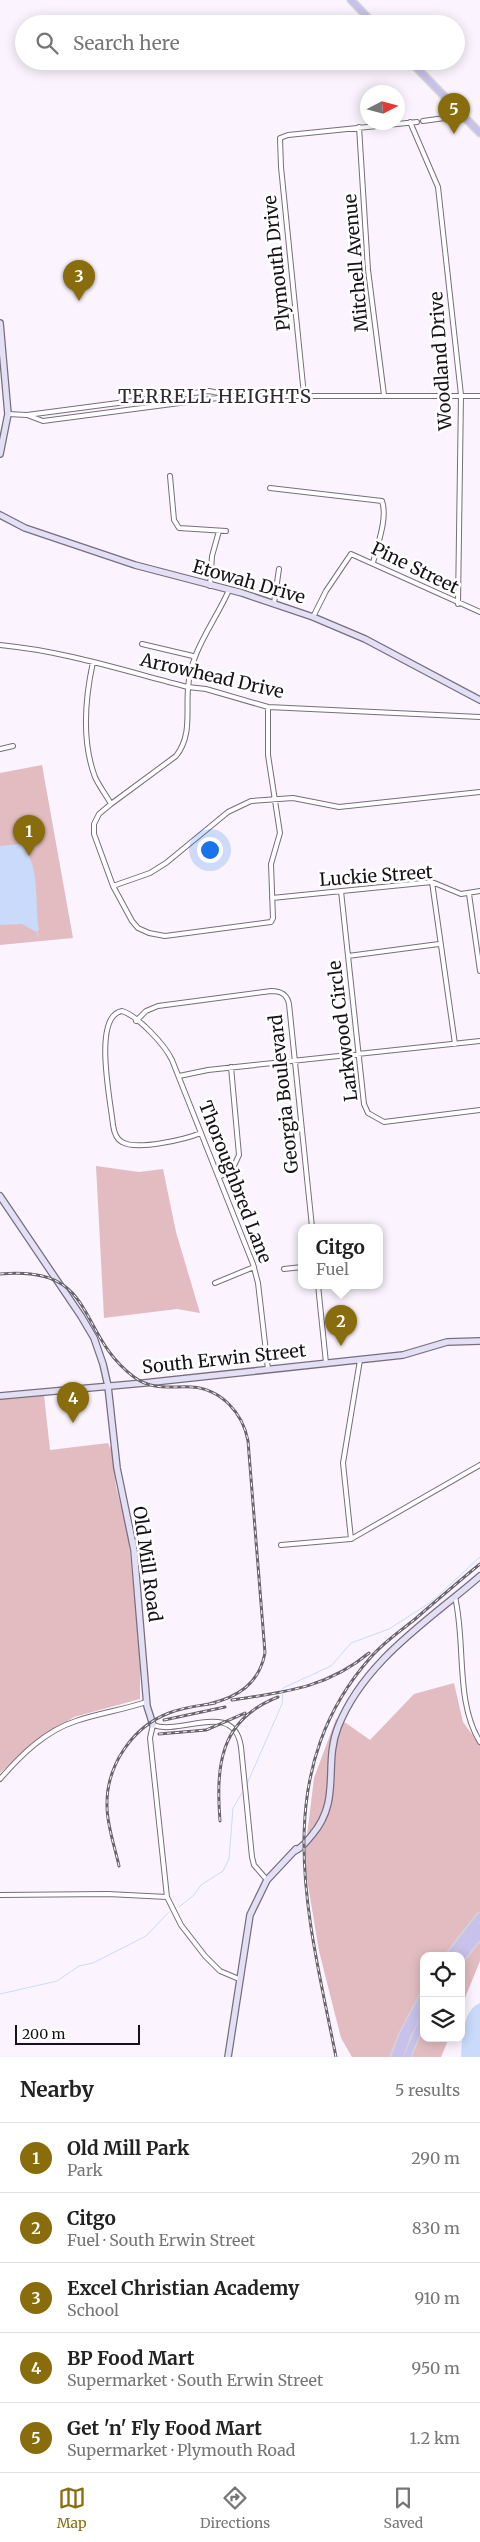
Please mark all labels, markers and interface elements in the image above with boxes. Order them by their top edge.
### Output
search box [15,15,465,70]
icon: search [33,29,61,57]
text: Search here [73,31,180,55]
north arrow [360,85,405,130]
pin: 5 [438,93,470,134]
street label: Mitchell Avenue [338,193,373,333]
street label: Plymouth Drive [258,194,295,332]
pin: 3 [63,260,95,301]
street label: Woodland Drive [424,291,457,432]
district label: TERRELL HEIGHTS [118,384,312,408]
street label: Pine Street [368,537,463,599]
street label: Etowah Drive [190,554,308,609]
street label: Arrowhead Drive [137,648,286,703]
pin: 1 [13,815,45,856]
your location [197,837,223,863]
street label: Luckie Street [319,860,433,891]
street label: Larkwood Circle [322,959,363,1103]
street label: Georgia Boulevard [264,1013,303,1175]
street label: Thoroughbred Lane [194,1097,277,1266]
popup [298,1224,383,1289]
text: Citgo [316,1235,365,1259]
text: Fuel [316,1259,349,1279]
pin: 2 [325,1305,357,1346]
street label: South Erwin Street [141,1338,307,1379]
pin: 4 [57,1382,89,1423]
street label: Old Mill Road [128,1505,167,1623]
map controls [420,1952,465,2042]
button: locate [420,1952,465,1997]
button: layers [420,1997,465,2042]
scale bar [15,2022,140,2045]
text: 200 m [22,2025,65,2043]
text: Nearby [20,2076,94,2103]
text: 5 results [395,2080,460,2100]
text: Old Mill Park [67,2136,189,2160]
text: 1 [32,2148,40,2168]
text: 290 m [411,2148,460,2168]
text: Park [67,2160,103,2180]
text: Citgo [67,2206,116,2230]
text: 2 [31,2218,41,2238]
text: 830 m [412,2218,460,2238]
text: Fuel · South Erwin Street [67,2230,255,2250]
text: Excel Christian Academy [67,2276,299,2300]
text: 3 [31,2288,41,2308]
text: 910 m [414,2288,460,2308]
text: School [67,2300,119,2320]
text: BP Food Mart [67,2346,195,2370]
text: 4 [31,2358,41,2378]
text: 950 m [412,2358,460,2378]
text: Supermarket · South Erwin Street [67,2370,323,2390]
text: Get 'n' Fly Food Mart [67,2416,262,2440]
text: 5 [31,2428,41,2448]
text: 1.2 km [409,2428,460,2448]
text: Supermarket · Plymouth Road [67,2440,295,2460]
tab: Map [57,2484,87,2532]
tab: Directions [200,2484,270,2532]
tab: Saved [384,2484,423,2532]

